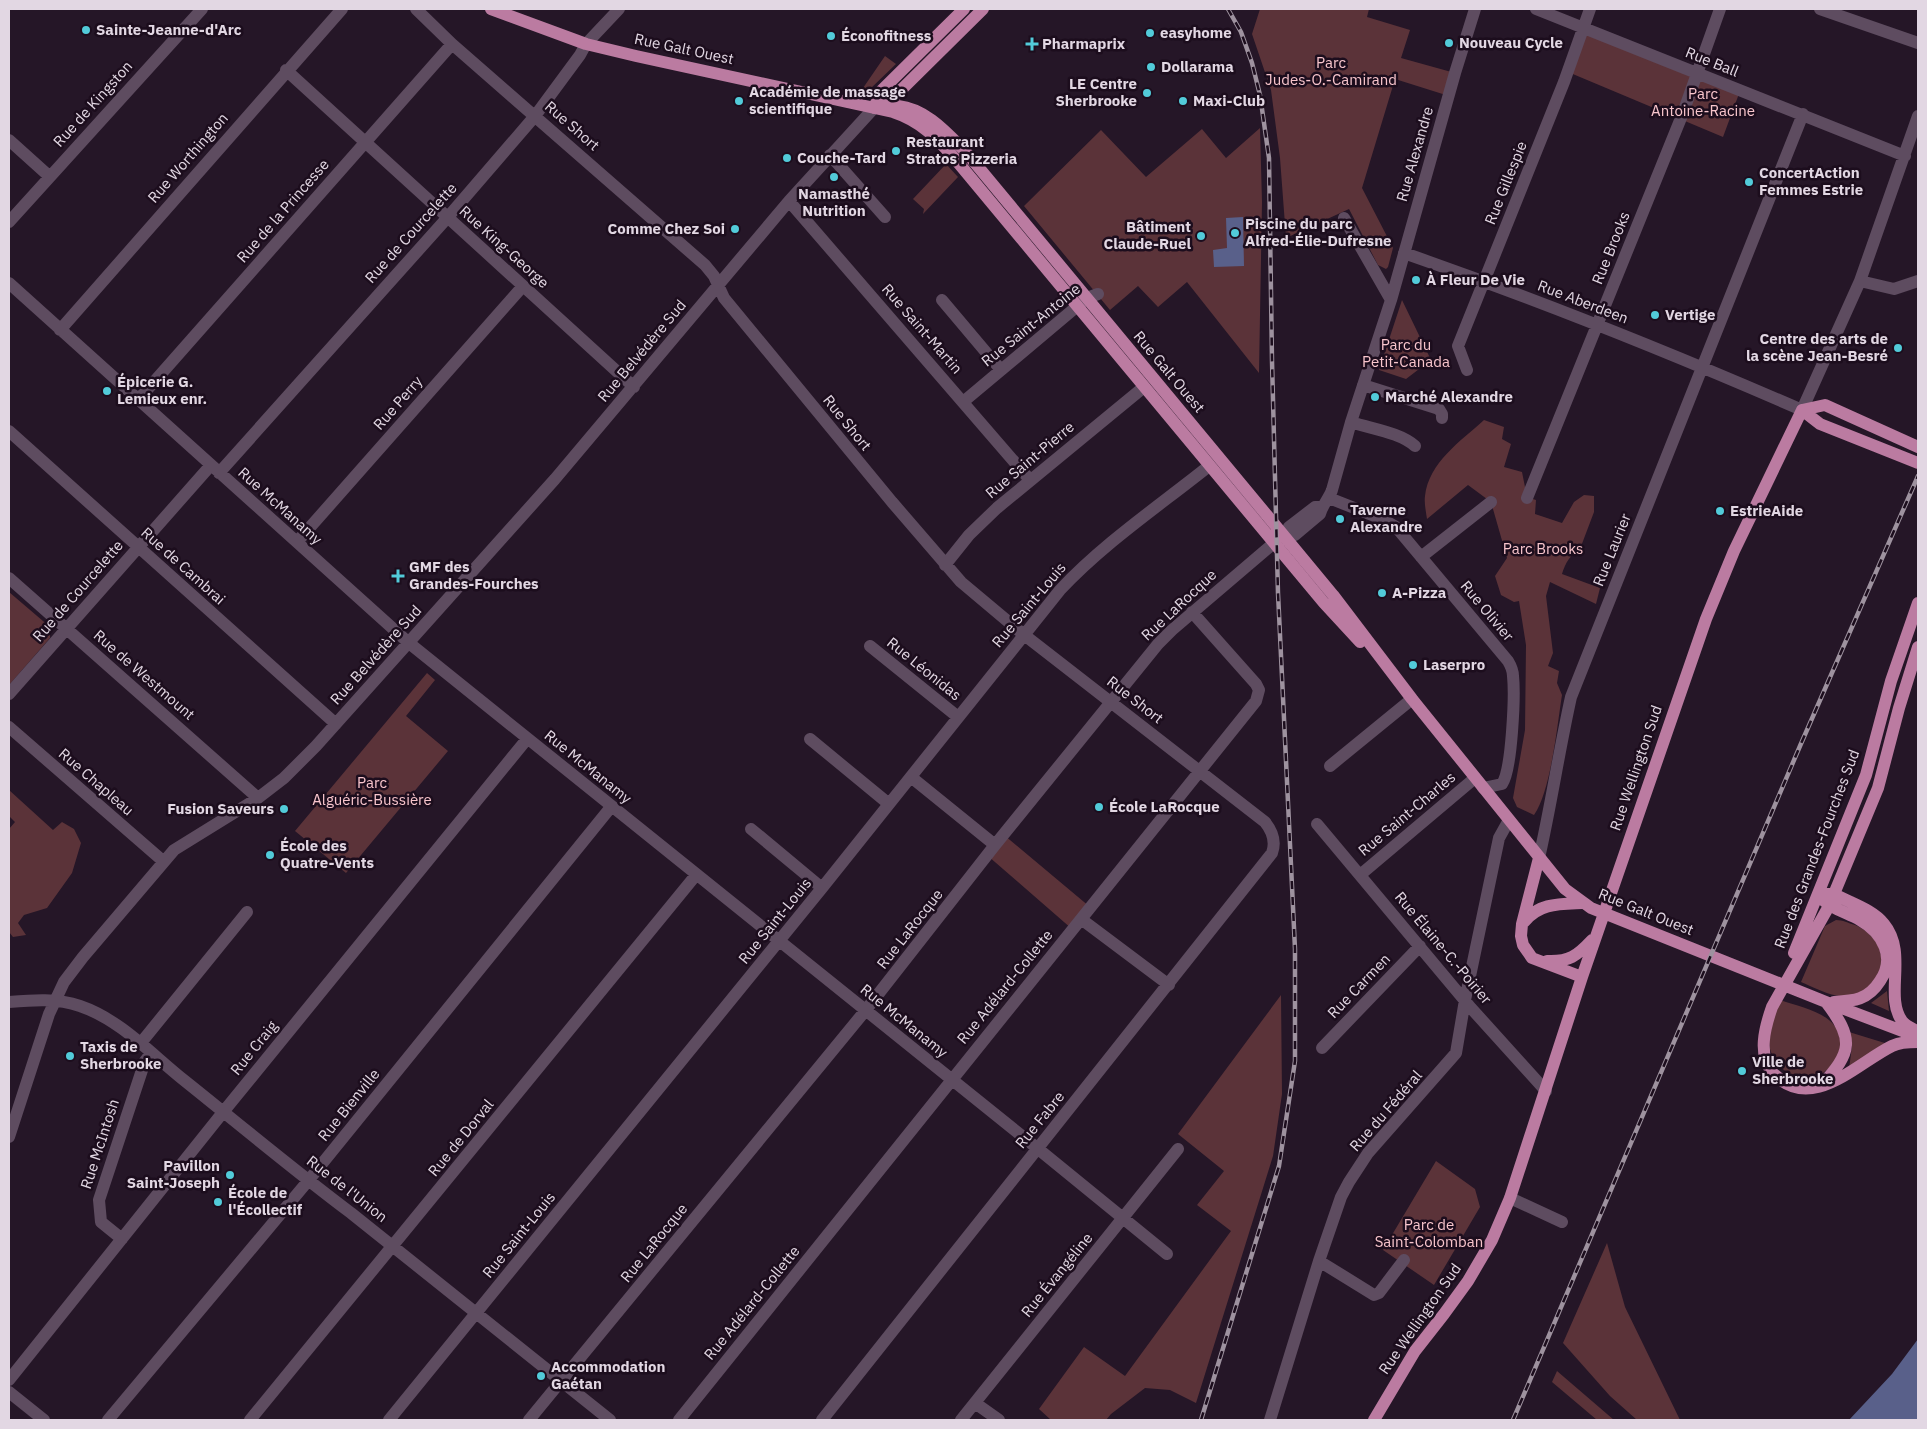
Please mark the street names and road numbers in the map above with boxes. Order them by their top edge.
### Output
street label: Rue Galt Ouest [633,29,735,68]
street label: Rue Ball [1683,42,1742,81]
street label: Rue de Kingston [49,57,136,151]
street label: Rue Short [541,97,604,155]
street label: Rue Alexandre [1392,104,1437,204]
street label: Rue Worthington [143,109,232,207]
street label: Rue Gillespie [1480,138,1531,227]
street label: Rue de la Princesse [232,155,333,266]
street label: Rue de Courcelette [361,179,461,287]
street label: Rue King-George [456,201,553,292]
street label: Rue Brooks [1587,209,1634,287]
street label: Rue Aberdeen [1535,276,1631,328]
street label: Rue Saint-Antoine [977,279,1084,370]
street label: Rue Saint-Martin [878,280,967,378]
street label: Rue Belvédère Sud [593,296,690,406]
street label: Rue Galt Ouest [1130,327,1209,416]
street label: Rue Perry [369,371,427,434]
street label: Rue Short [819,391,876,454]
street label: Rue Saint-Pierre [981,417,1078,502]
street label: Rue McManamy [234,463,327,549]
street label: Rue Laurier [1588,510,1635,589]
street label: Rue de Cambrai [137,523,229,608]
street label: Rue de Courcelette [28,536,127,645]
street label: Rue Saint-Louis [988,558,1070,651]
street label: Rue LaRocque [1137,565,1220,644]
street label: Rue Olivier [1457,577,1519,645]
street label: Rue Belvédère Sud [326,601,425,708]
street label: Rue de Westmount [90,625,199,724]
street label: Rue Léonidas [883,633,965,704]
street label: Rue Short [1103,672,1167,728]
street label: Rue Wellington Sud [1605,703,1666,833]
street label: Rue McManamy [541,726,636,808]
street label: Rue Chapleau [55,744,138,819]
street label: Rue des Grandes-Fourches Sud [1770,747,1863,951]
street label: Rue Saint-Charles [1354,767,1459,860]
street label: Rue Saint-Louis [734,874,815,968]
street label: Rue Galt Ouest [1596,884,1697,939]
street label: Rue LaRocque [873,885,947,972]
street label: Rue Élaine-C.-Poirier [1391,888,1496,1008]
street label: Rue Adélard-Collette [953,926,1057,1048]
street label: Rue Carmen [1323,949,1394,1022]
street label: Rue McManamy [857,980,952,1062]
street label: Rue Craig [226,1017,281,1079]
street label: Rue Bienville [314,1065,384,1145]
street label: Rue du Fédéral [1345,1066,1426,1155]
street label: Rue Fabre [1011,1087,1068,1152]
street label: Rue de Dorval [424,1095,498,1180]
street label: Rue McIntosh [76,1096,123,1191]
street label: Rue de l'Union [303,1151,392,1226]
street label: Rue Saint-Louis [478,1188,559,1282]
street label: Rue LaRocque [616,1199,691,1286]
street label: Rue Évangéline [1017,1229,1096,1321]
street label: Rue Adélard-Collette [700,1242,804,1364]
street label: Rue Wellington Sud [1374,1260,1465,1378]

